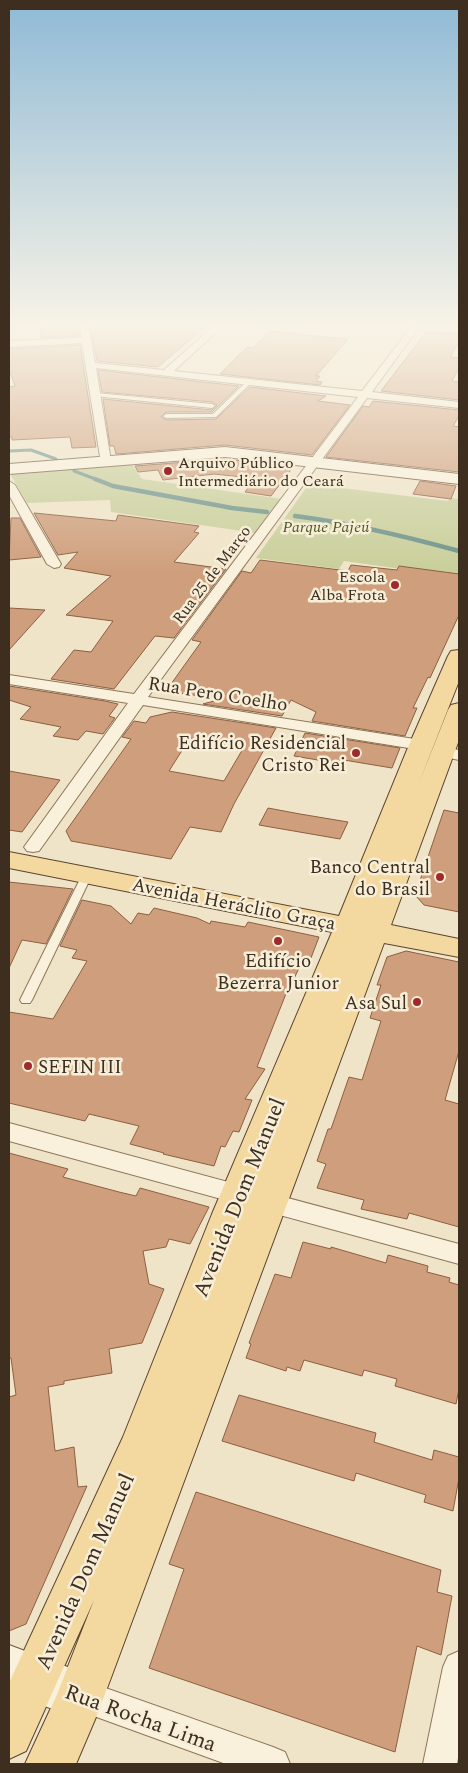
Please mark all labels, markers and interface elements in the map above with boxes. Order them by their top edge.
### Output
place label: Arquivo Público Intermediário do Ceará [178,451,344,493]
marker: Arquivo Público Intermediário do Ceará [162,465,174,477]
park label: Parque Pajeú [283,515,370,539]
street label: Rua 25 de Março [167,520,257,629]
place label: Escola Alba Frota [310,565,385,607]
marker: Escola Alba Frota [389,579,401,591]
street label: Rua Pero Coelho [146,669,290,720]
place label: Edifício Residencial Cristo Rei [178,729,346,780]
marker: Edifício Residencial Cristo Rei [350,747,362,759]
place label: Banco Central do Brasil [310,853,430,904]
street label: Avenida Heráclito Graça [129,870,339,939]
marker: Banco Central do Brasil [434,871,446,883]
marker: Edifício Bezerra Junior [272,935,284,947]
place label: Edifício Bezerra Junior [217,947,339,998]
place label: Asa Sul [344,989,407,1018]
marker: Asa Sul [411,996,423,1008]
place label: SEFIN III [38,1053,122,1082]
marker: SEFIN III [22,1060,34,1072]
street label: Avenida Dom Manuel [184,1093,294,1302]
street label: Avenida Dom Manuel [27,1468,144,1675]
street label: Rua Rocha Lima [60,1676,221,1761]

